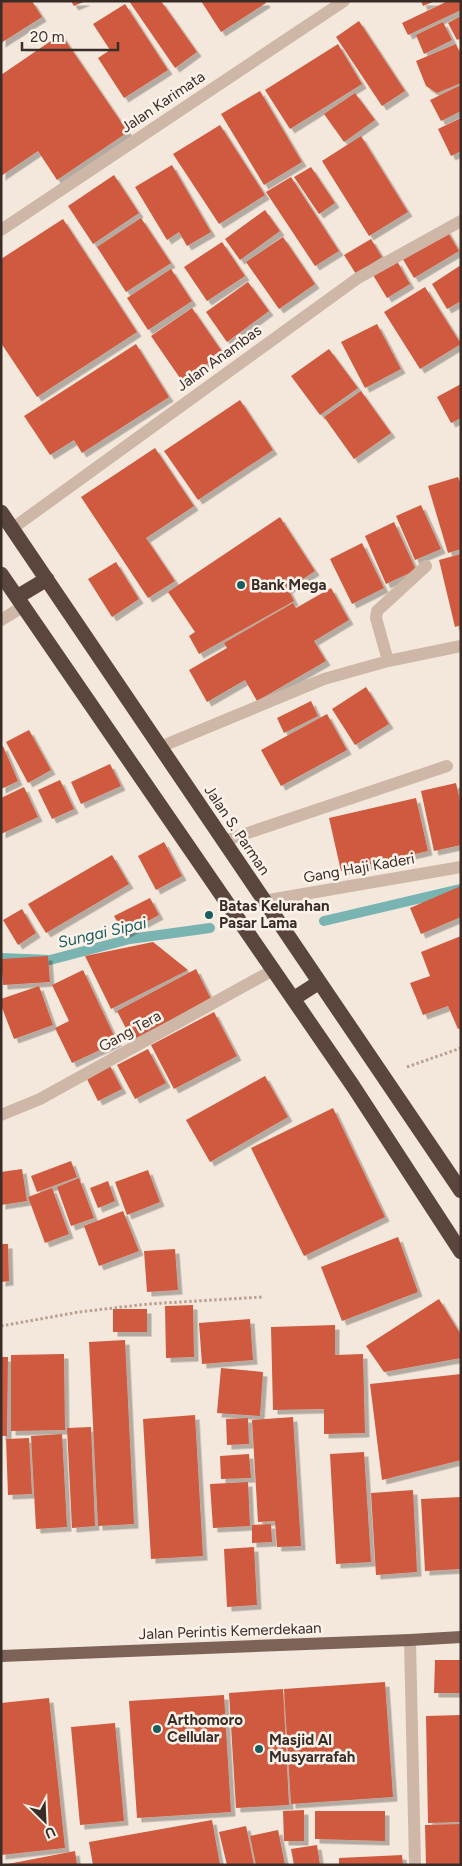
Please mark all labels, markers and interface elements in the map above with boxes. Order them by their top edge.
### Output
scale bar [22,20,119,52]
text: 20 m [30,28,64,46]
street label: Jalan Karimata [118,67,208,137]
street label: Jalan Anambas [173,321,265,395]
place label: Bank Mega [251,576,327,594]
marker: Bank Mega [235,579,247,591]
street label: Jalan S. Parman [200,782,274,878]
street label: Gang Haji Kaderi [302,849,416,887]
place label: Batas Kelurahan Pasar Lama [219,897,329,932]
marker: Batas Kelurahan Pasar Lama [203,909,215,921]
water label: Sungai Sipai [56,913,148,952]
street label: Gang Tera [96,1007,164,1055]
street label: Jalan Perintis Kemerdekaan [138,1619,322,1643]
place label: Arthomoro Cellular [167,1711,243,1746]
marker: Arthomoro Cellular [151,1723,163,1735]
place label: Masjid Al Musyarrafah [269,1731,355,1766]
marker: Masjid Al Musyarrafah [253,1743,265,1755]
north arrow [20,1796,70,1846]
text: U [42,1823,58,1842]

